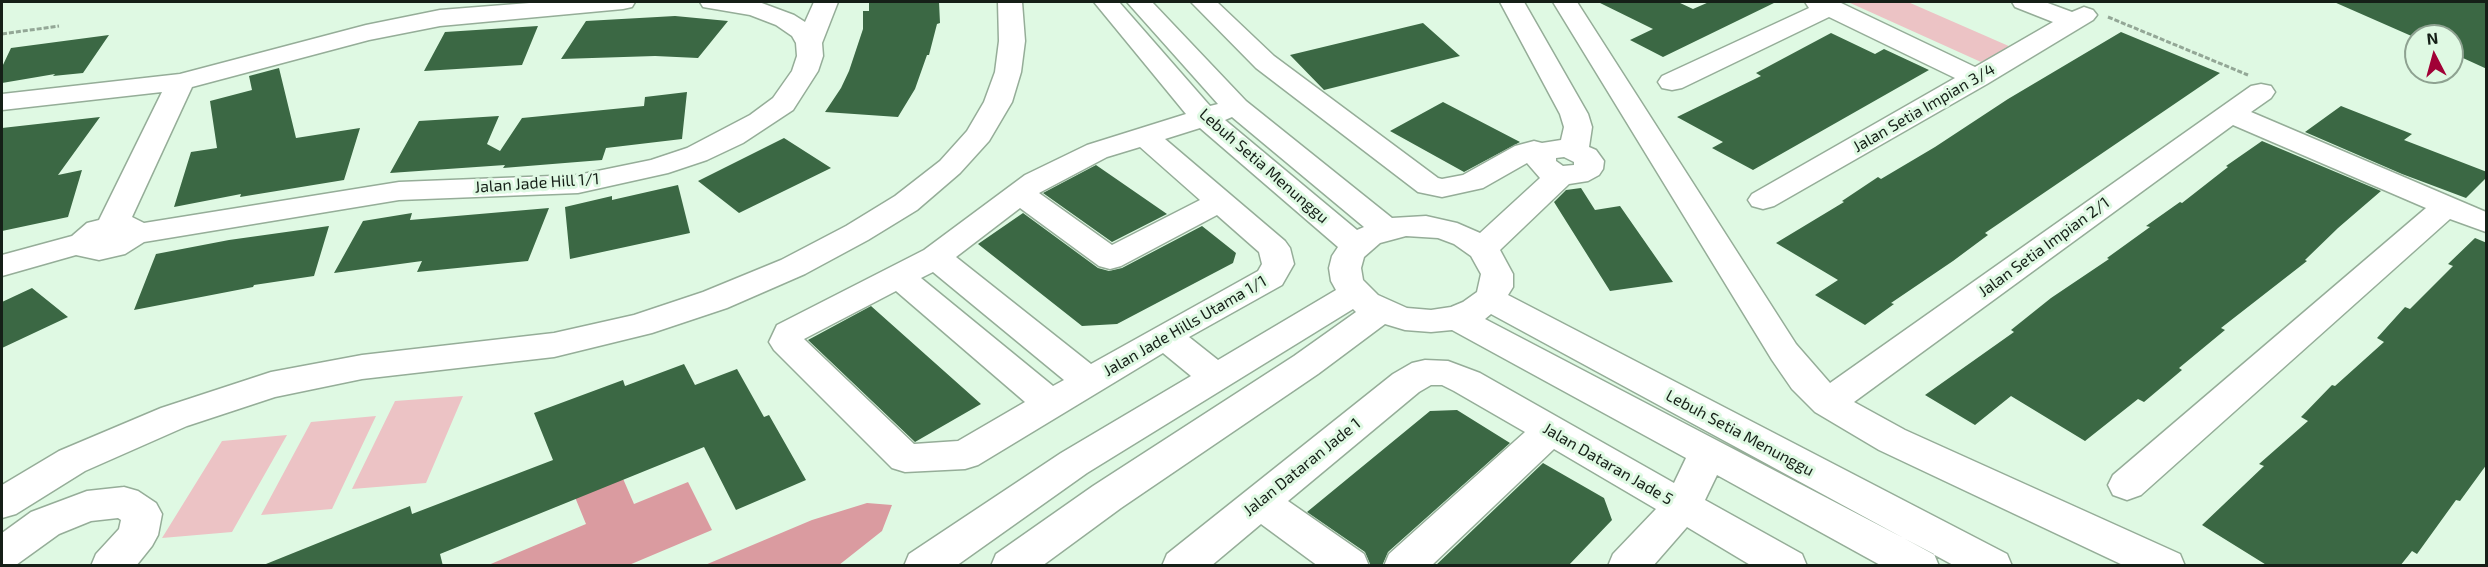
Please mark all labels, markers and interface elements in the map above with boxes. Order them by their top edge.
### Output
north arrow [2404,24,2464,84]
text: N [2426,28,2439,48]
street label: Jalan Setia Impian 3/4 [1850,60,1998,156]
street label: Lebuh Setia Menunggu [1195,105,1333,227]
street label: Jalan Jade Hill 1/1 [474,169,600,197]
street label: Jalan Setia Impian 2/1 [1975,193,2113,301]
street label: Jalan Jade Hills Utama 1/1 [1100,271,1270,381]
street label: Lebuh Setia Menunggu [1663,386,1817,480]
street label: Jalan Dataran Jade 1 [1240,414,1364,520]
street label: Jalan Dataran Jade 5 [1540,419,1676,509]

